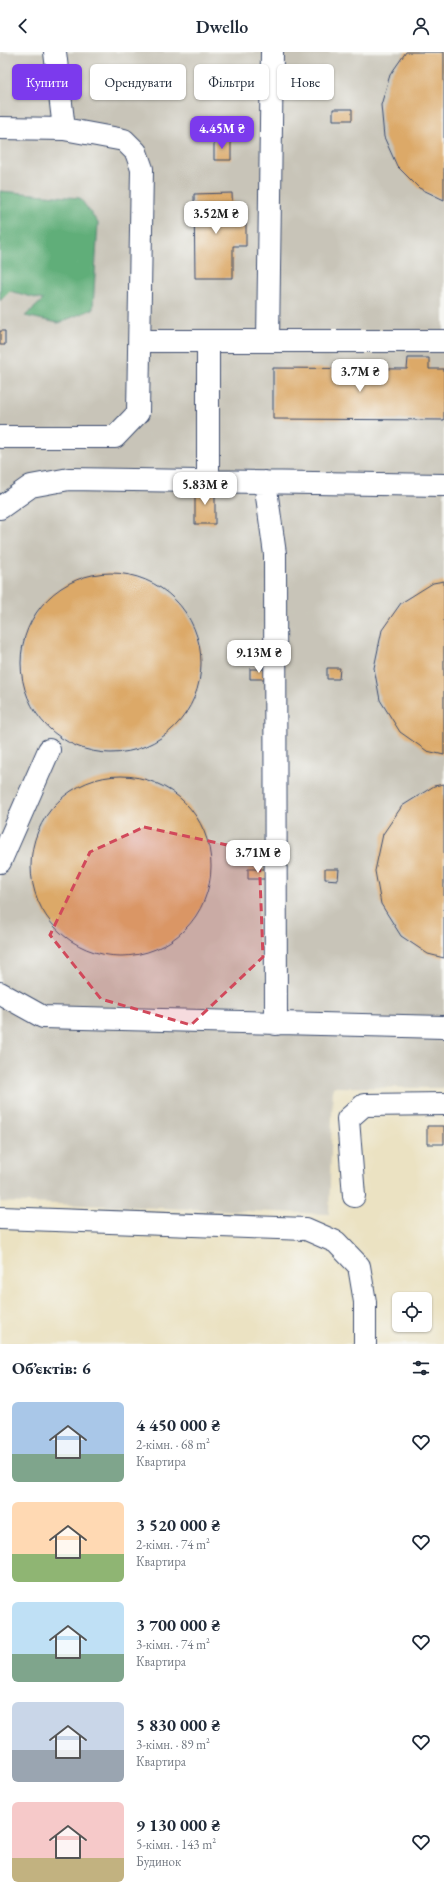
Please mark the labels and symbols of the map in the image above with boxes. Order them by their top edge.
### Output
pin: 4.45M ₴ [185,116,259,150]
pin: 3.52M ₴ [179,201,253,235]
pin: 3.7M ₴ [327,359,393,393]
pin: 5.83M ₴ [168,472,242,506]
pin: 9.13M ₴ [222,640,296,674]
pin: 3.71M ₴ [221,840,295,874]

